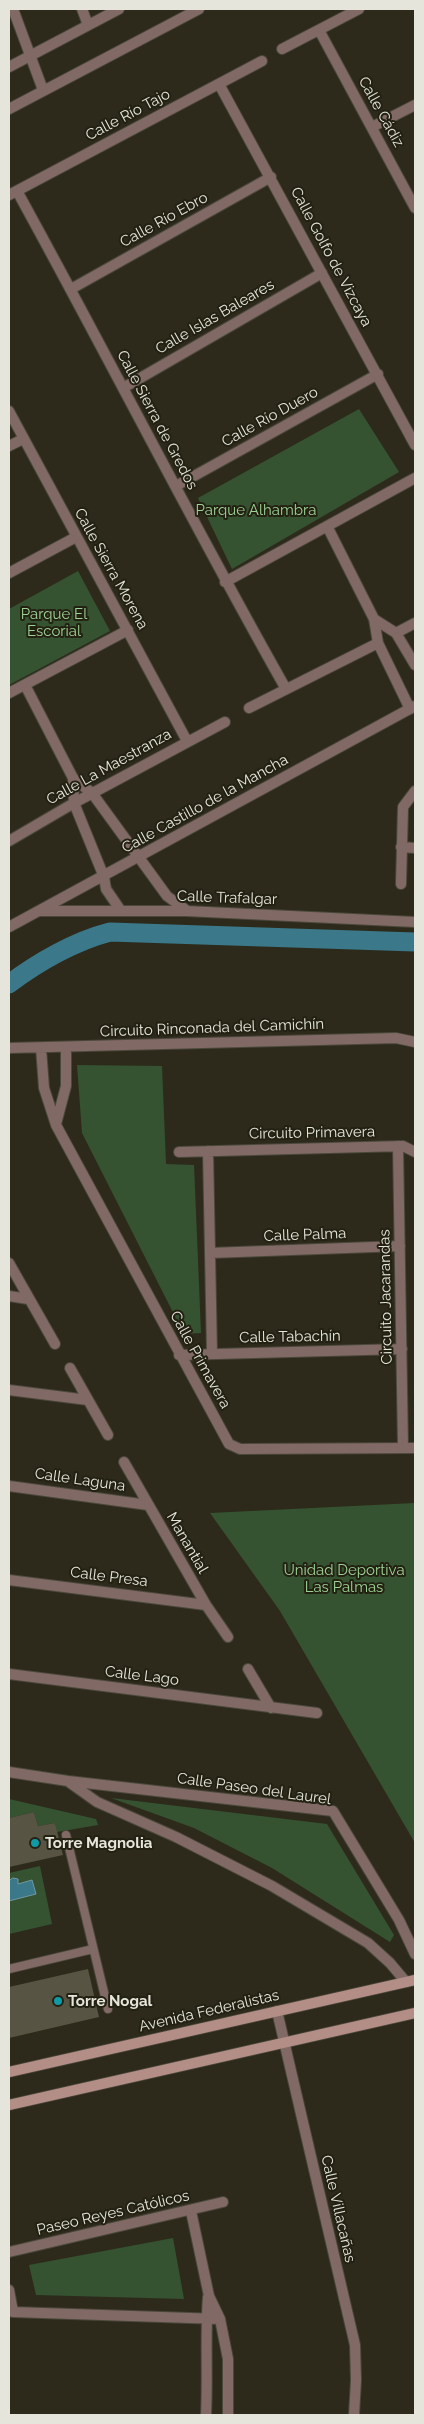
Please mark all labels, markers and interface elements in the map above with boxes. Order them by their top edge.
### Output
street label: Calle Cádiz [354,74,408,150]
street label: Calle Río Tajo [83,85,173,145]
street label: Calle Golfo de Vizcaya [287,184,375,330]
street label: Calle Río Ebro [117,189,211,251]
street label: Calle Islas Baleares [153,276,277,358]
street label: Calle Sierra de Gredos [113,347,201,493]
street label: Calle Río Duero [219,383,321,451]
park label: Parque Alhambra [196,501,316,519]
street label: Calle Sierra Morena [70,505,152,633]
park label: Parque El Escorial [21,605,87,640]
street label: Calle La Maestranza [43,725,175,809]
street label: Calle Castillo de la Mancha [119,751,291,857]
street label: Calle Trafalgar [177,887,277,909]
street label: Circuito Rinconada del Camichín [100,1015,324,1041]
street label: Circuito Primavera [249,1123,375,1143]
street label: Calle Palma [263,1225,347,1245]
street label: Circuito Jacarandas [376,1229,396,1365]
street label: Calle Primavera [166,1308,234,1412]
street label: Calle Tabachín [239,1327,341,1347]
street label: Calle Laguna [34,1465,126,1495]
street label: Manantial [162,1509,212,1577]
park label: Unidad Deportiva Las Palmas [283,1561,405,1596]
street label: Calle Presa [69,1563,149,1591]
street label: Calle Lago [104,1663,180,1689]
street label: Calle Paseo del Laurel [176,1769,332,1809]
place label: Torre Magnolia [45,1834,152,1852]
marker: Torre Magnolia [29,1837,41,1849]
street label: Avenida Federalistas [137,1986,281,2036]
place label: Torre Nogal [68,1992,152,2010]
marker: Torre Nogal [52,1995,64,2007]
street label: Calle Villacañas [317,2154,359,2264]
street label: Paseo Reyes Católicos [35,2187,191,2239]

